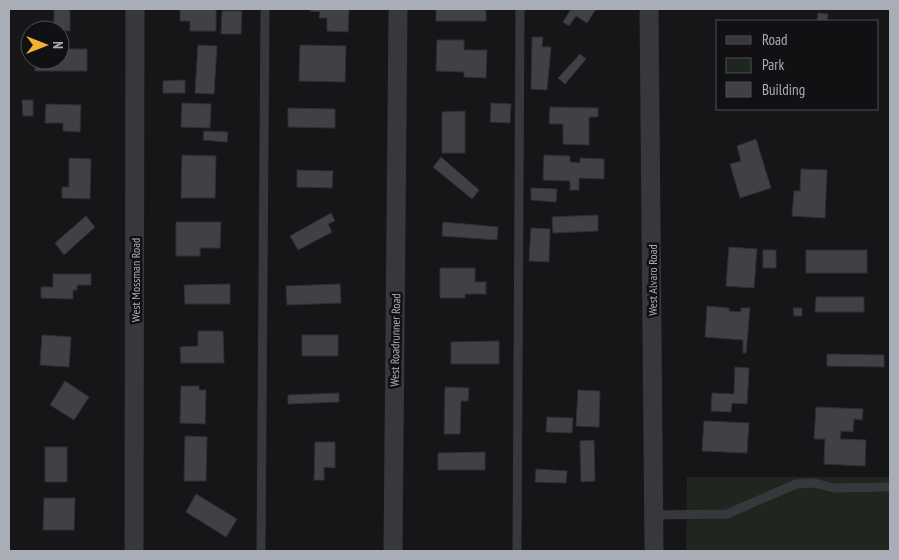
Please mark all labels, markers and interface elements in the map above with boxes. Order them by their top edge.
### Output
north arrow [20,20,70,70]
legend [716,20,879,110]
text: Road [762,30,788,49]
text: N [49,41,67,49]
text: Park [762,55,784,74]
text: Building [762,80,805,99]
street label: West Mossman Road [128,238,143,322]
street label: West Alvaro Road [645,244,660,316]
street label: West Roadrunner Road [387,293,403,387]

